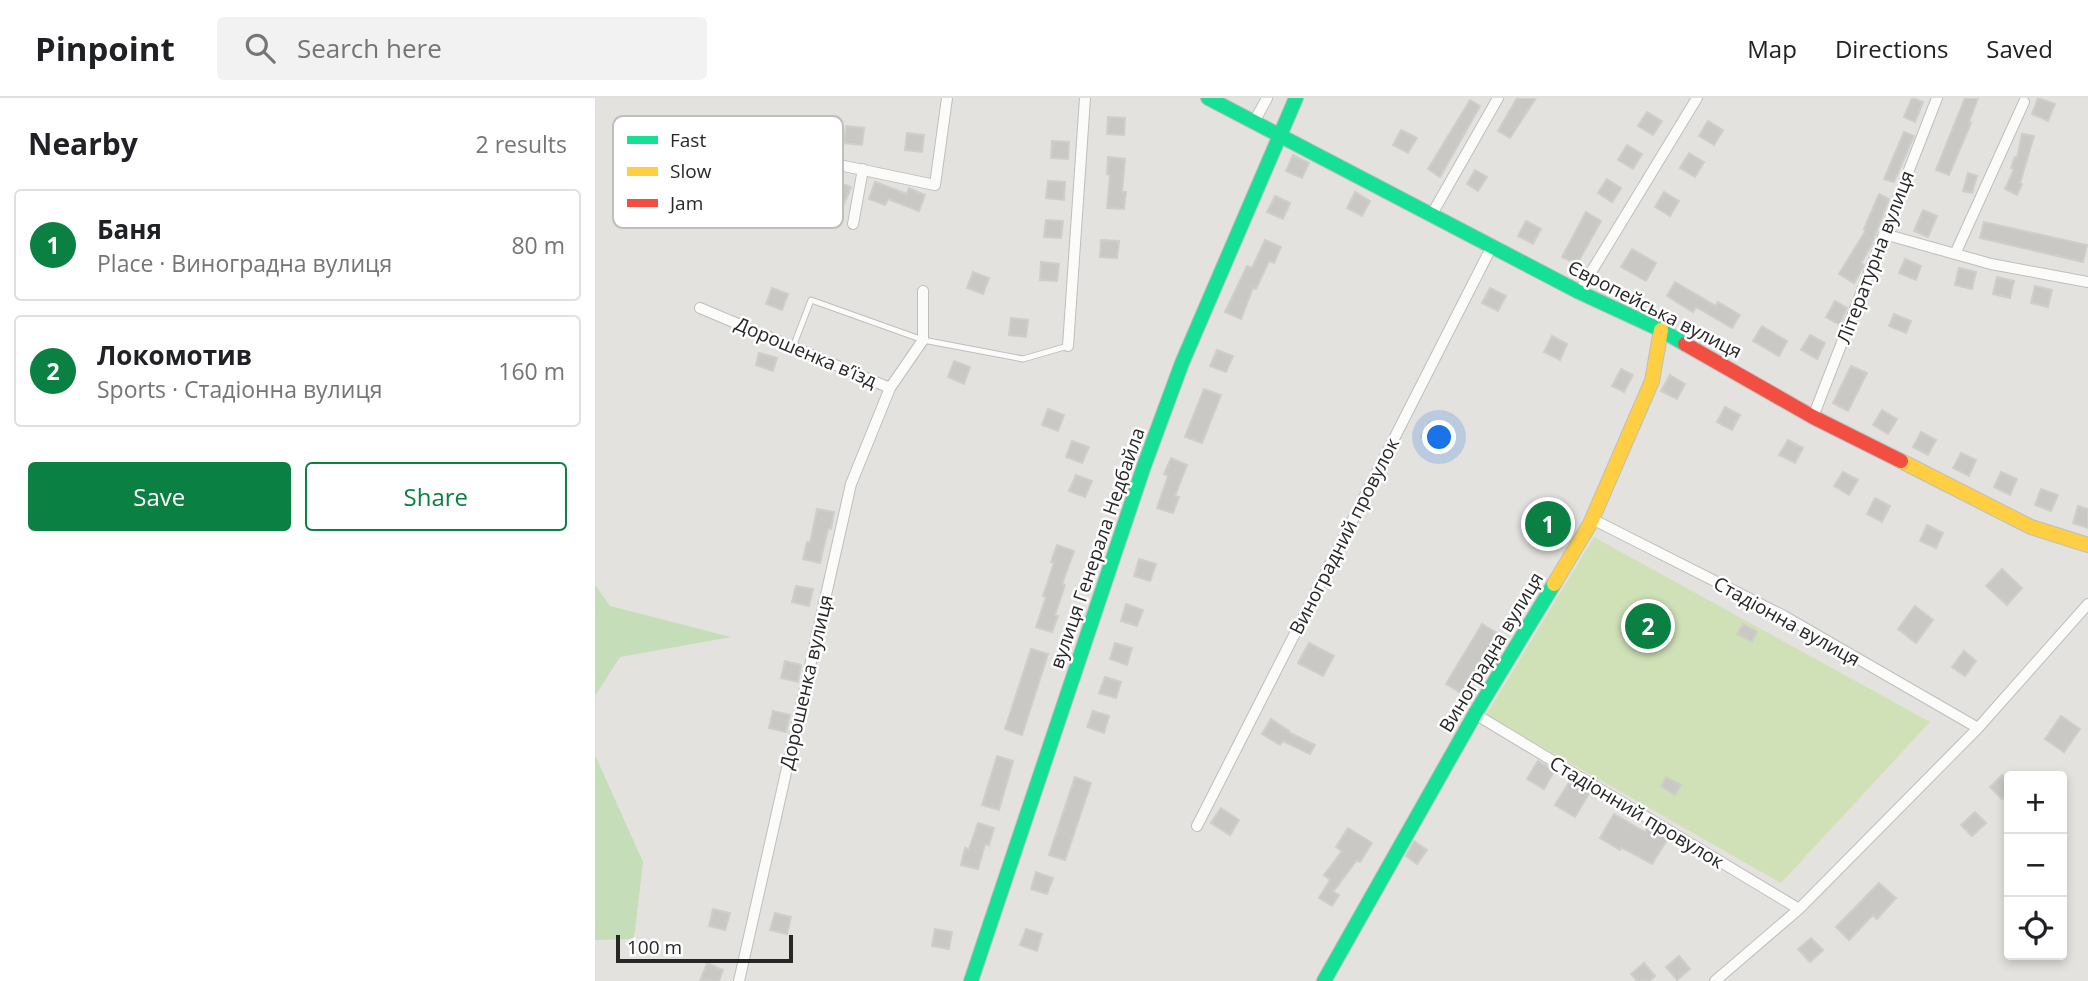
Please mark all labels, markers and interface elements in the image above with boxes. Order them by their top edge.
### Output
search box [217,17,707,80]
text: Pinpoint [35,26,175,71]
icon: search [241,29,279,67]
text: Search here [297,30,442,66]
text: Map [1747,32,1797,65]
text: Directions [1835,32,1948,65]
text: Saved [1986,32,2053,65]
legend [613,116,843,228]
text: Nearby [28,123,138,164]
text: Fast [670,127,706,153]
text: 2 results [476,128,567,160]
text: Slow [670,158,712,184]
street label: Літературна вулиця [1830,167,1920,347]
text: Jam [668,190,703,216]
text: Баня [97,211,162,247]
text: 1 [46,229,60,261]
text: 80 m [511,229,565,261]
text: Place · Виноградна вулиця [97,247,392,279]
street label: Європейська вулиця [1564,254,1746,364]
street label: Дорошенка в’їзд [731,310,881,394]
text: Локомотив [97,337,252,373]
text: 2 [46,355,60,387]
text: 160 m [498,355,565,387]
text: Sports · Стадіонна вулиця [97,373,383,405]
your location [1422,420,1456,454]
street label: вулиця Генерала Недбайла [1043,424,1151,672]
street label: Виноградний провулок [1283,433,1405,639]
button: Save [28,462,291,531]
button: Share [305,462,567,531]
pin: 1 [1525,498,1571,550]
street label: Виноградна вулиця [1433,567,1549,737]
street label: Стадіонна вулиця [1709,570,1865,672]
street label: Дорошенка вулиця [773,592,839,772]
pin: 2 [1625,600,1671,652]
street label: Стадіонний провулок [1545,750,1729,875]
map controls [2004,771,2067,960]
button: + [2004,771,2067,834]
button: − [2004,834,2067,897]
button: locate [2004,897,2067,960]
scale bar [616,932,793,964]
text: 100 m [627,934,682,960]

